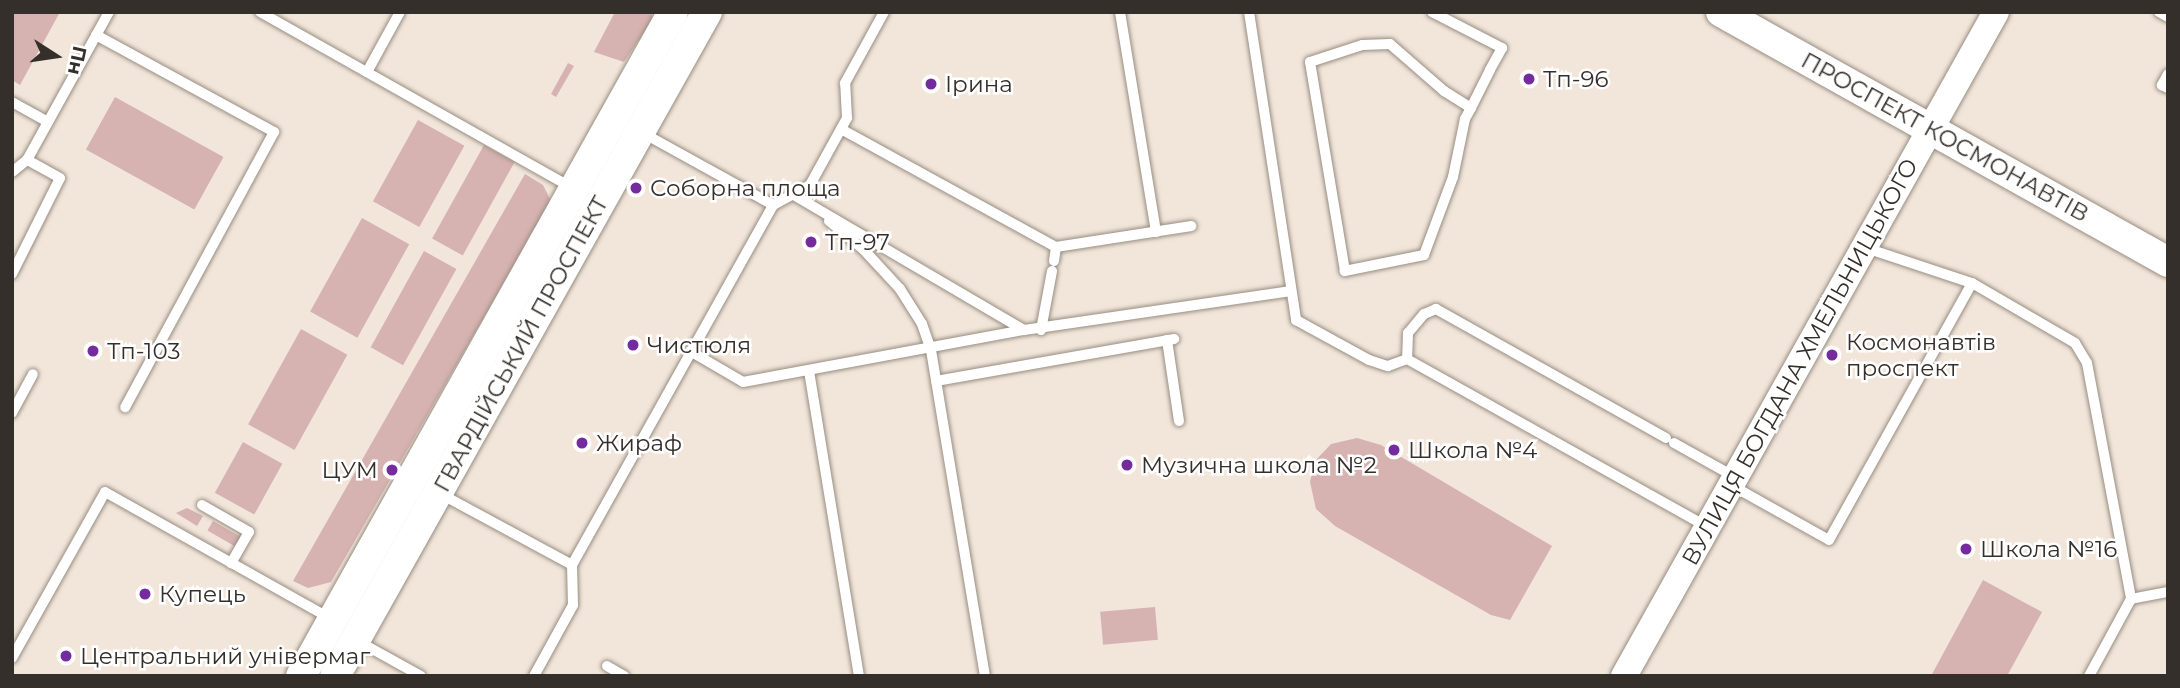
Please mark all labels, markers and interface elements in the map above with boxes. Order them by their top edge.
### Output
north arrow [21,21,91,91]
text: Пн [63,44,91,77]
street label: ПРОСПЕКТ КОСМОНАВТІВ [1796,46,2094,228]
place label: Тп-96 [1543,65,1609,93]
place label: Ірина [945,70,1013,98]
marker: Тп-96 [1521,71,1537,87]
marker: Ірина [923,76,939,92]
street label: ВУЛИЦЯ БОГДАНА ХМЕЛЬНИЦЬКОГО [1676,154,1924,570]
place label: Соборна площа [650,174,841,202]
marker: Соборна площа [628,180,644,196]
street label: ГВАРДІЙСЬКИЙ ПРОСПЕКТ [428,191,614,497]
place label: Тп-97 [825,228,890,256]
marker: Тп-97 [803,234,819,250]
place label: Космонавтів проспект [1846,328,1996,382]
place label: Чистюля [647,331,751,359]
place label: Тп-103 [107,337,180,365]
marker: Чистюля [625,337,641,353]
marker: Тп-103 [85,343,101,359]
marker: Космонавтів проспект [1824,347,1840,363]
place label: Жираф [596,429,682,457]
marker: Жираф [574,435,590,451]
place label: Школа №4 [1408,436,1537,464]
marker: Школа №4 [1386,442,1402,458]
place label: Музична школа №2 [1141,451,1377,479]
place label: ЦУМ [322,456,378,484]
marker: Музична школа №2 [1119,457,1135,473]
marker: ЦУМ [384,462,400,478]
place label: Школа №16 [1980,535,2117,563]
marker: Школа №16 [1958,541,1974,557]
place label: Купець [159,580,246,608]
marker: Купець [137,586,153,602]
place label: Центральний універмаг [80,642,370,670]
marker: Центральний універмаг [58,648,74,664]

